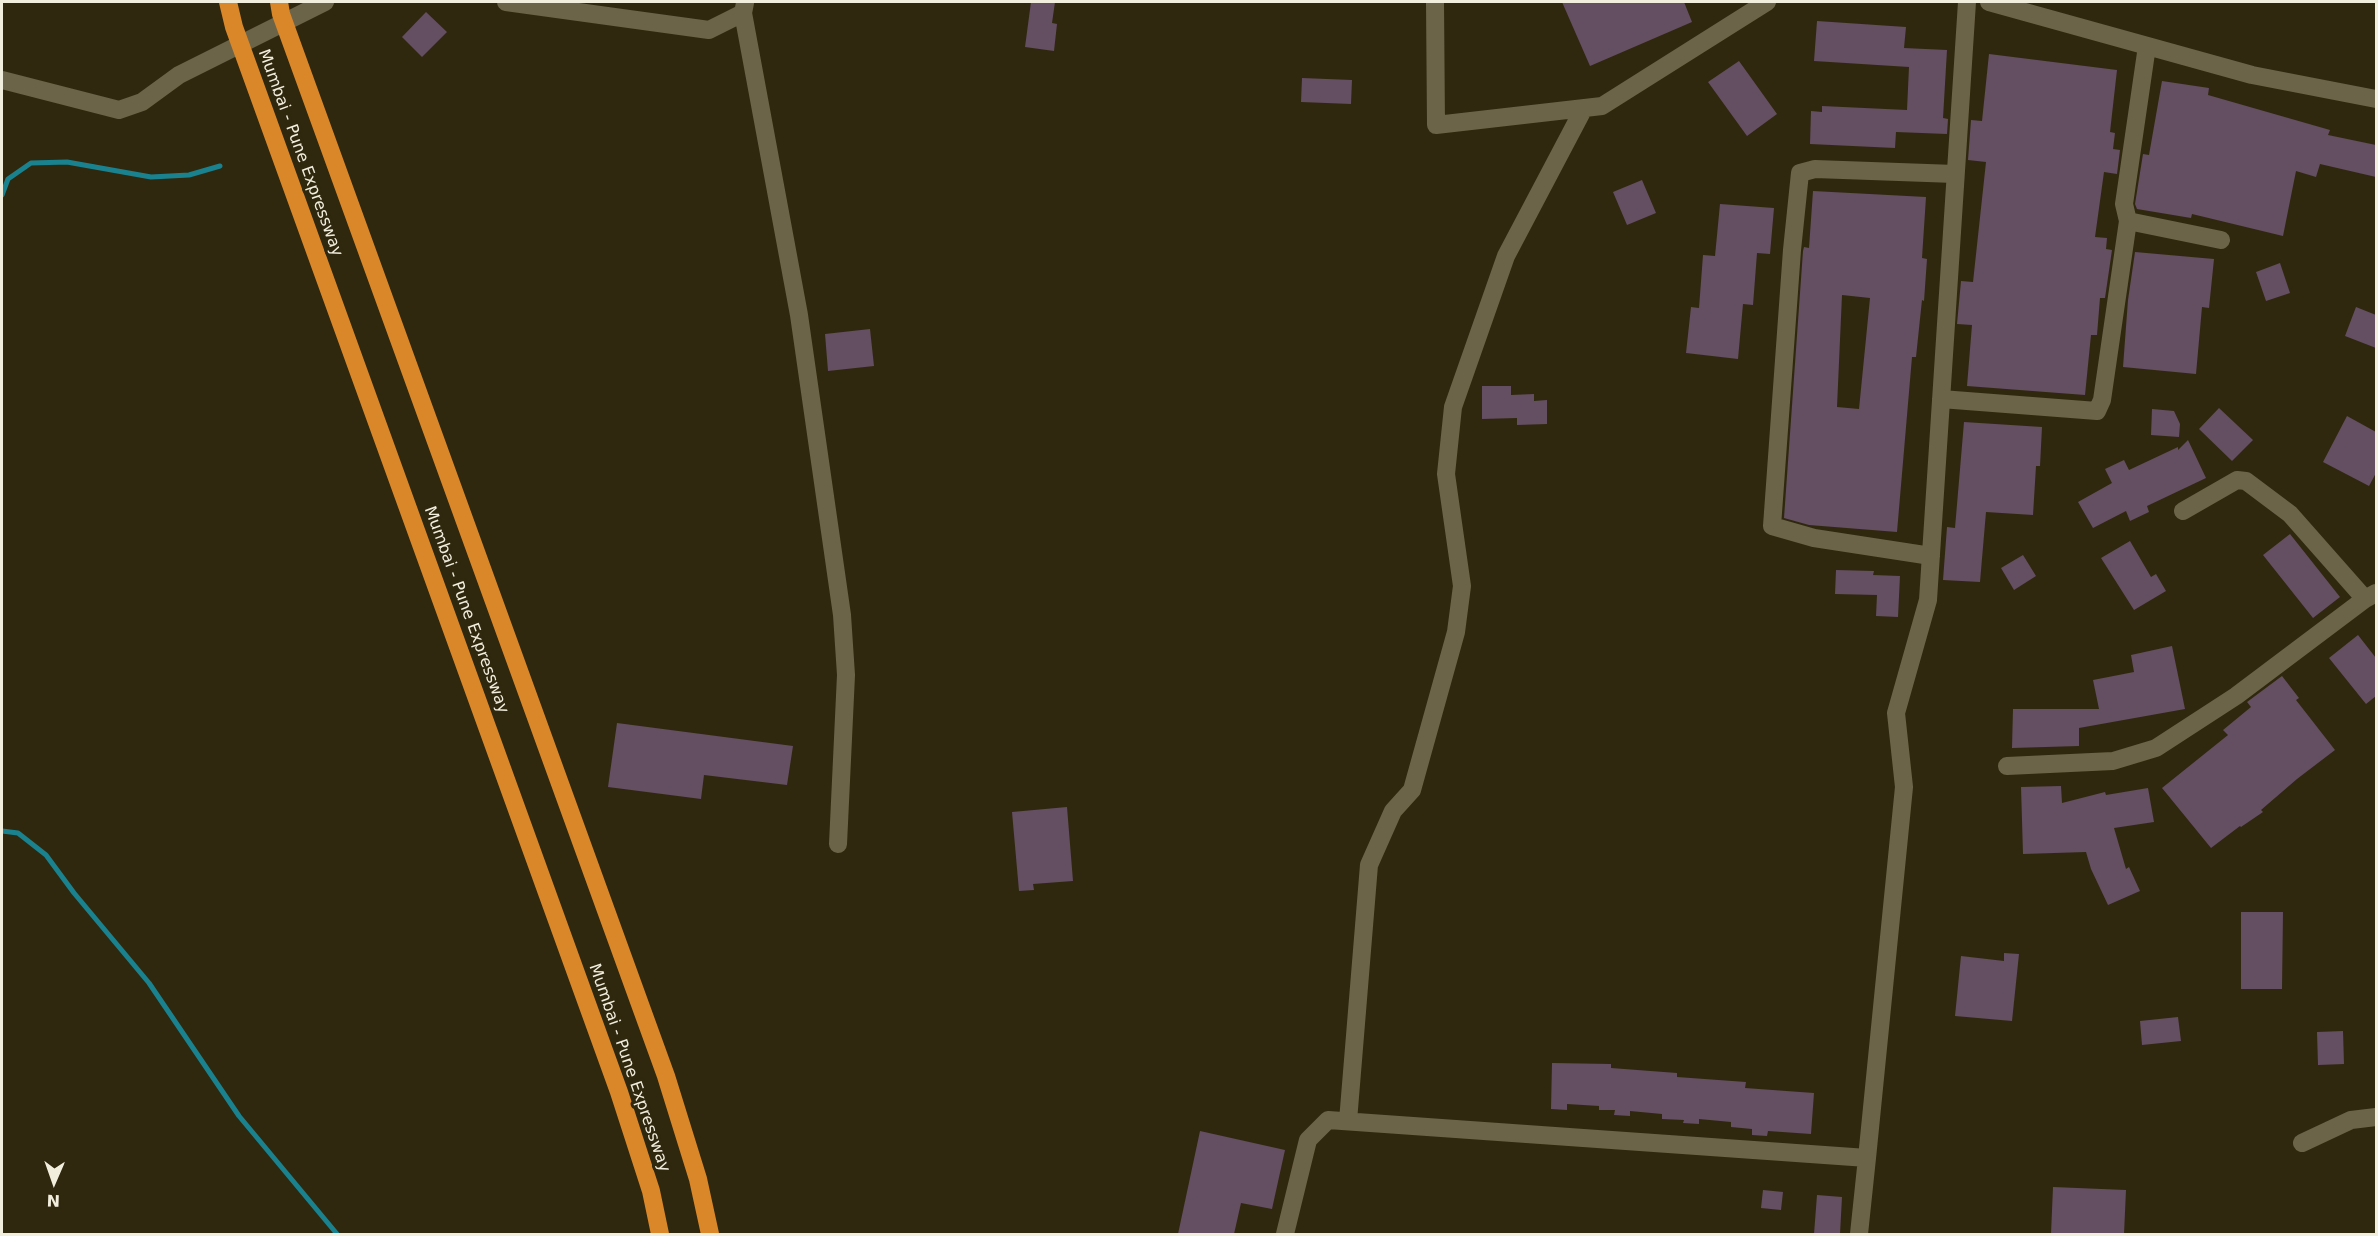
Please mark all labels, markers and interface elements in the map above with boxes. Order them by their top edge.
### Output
street label: Mumbai - Pune Expressway [253,47,347,259]
street label: Mumbai - Pune Expressway [419,504,513,716]
street label: Mumbai - Pune Expressway [584,961,674,1175]
north arrow [24,1152,84,1212]
text: N [46,1191,60,1210]

